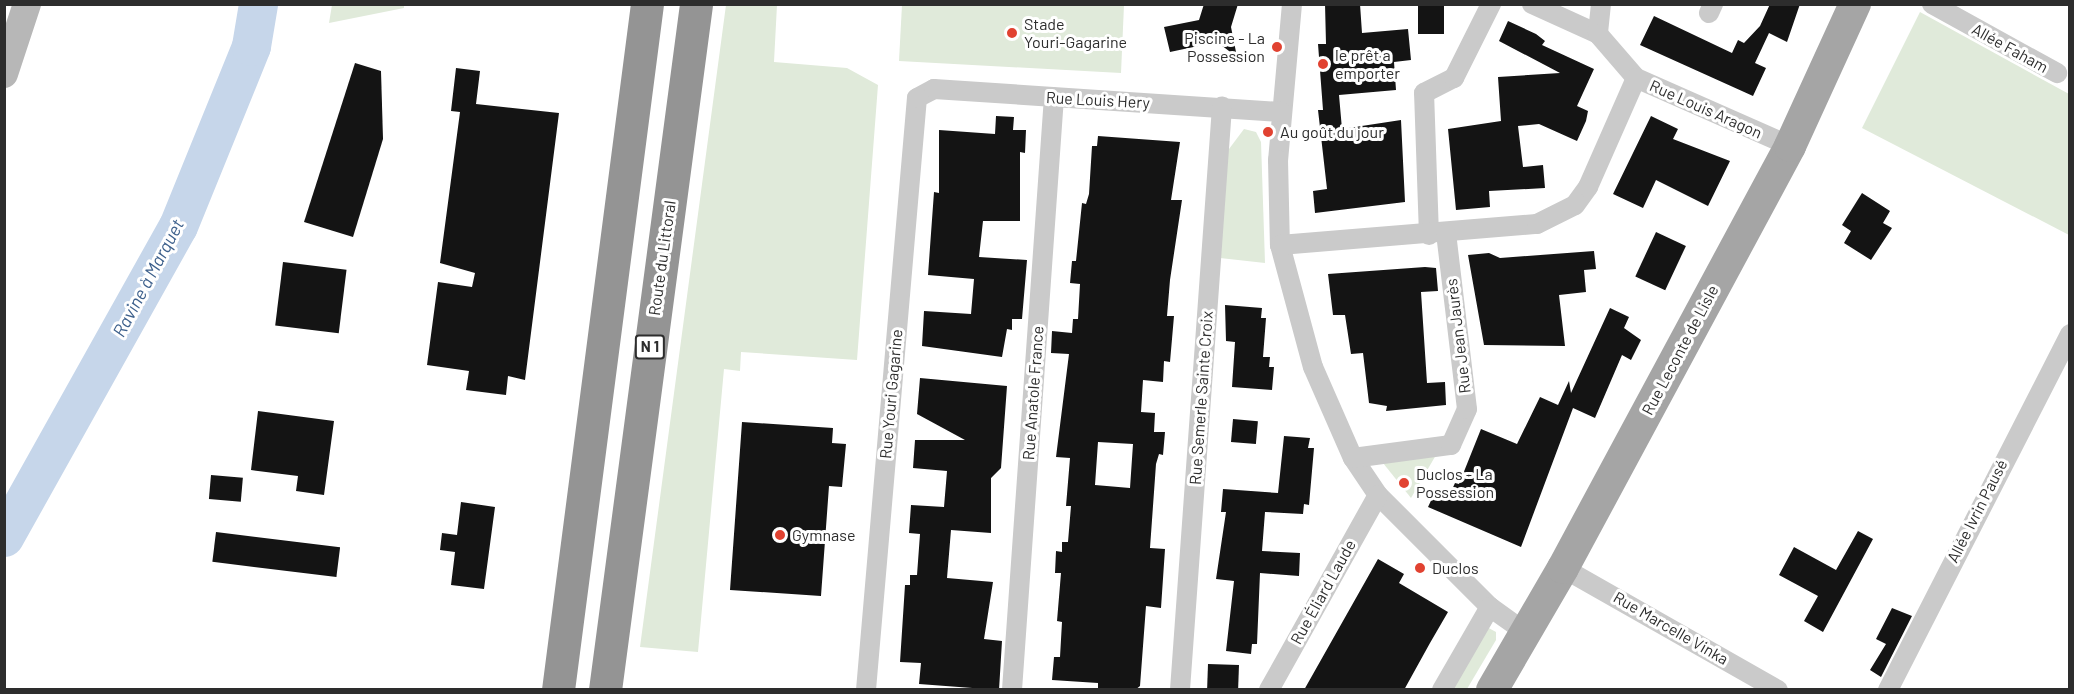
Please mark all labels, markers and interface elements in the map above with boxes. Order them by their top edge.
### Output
place label: Stade Youri-Gagarine [1024,14,1127,52]
street label: Allée Faham [1969,19,2051,77]
marker: Stade Youri-Gagarine [1005,26,1019,40]
place label: Piscine - La Possession [1184,28,1265,66]
marker: Piscine - La Possession [1270,40,1284,54]
place label: le prêt a emporter [1335,45,1400,83]
marker: le prêt a emporter [1316,57,1330,71]
street label: Rue Louis Aragon [1647,76,1765,142]
street label: Rue Louis Hery [1046,88,1150,112]
place label: Au goût du jour [1280,122,1384,142]
marker: Au goût du jour [1261,125,1275,139]
street label: Route du Littoral [644,199,680,317]
water label: Ravine à Marquet [108,215,188,341]
street label: Rue Jean Jaurès [1441,277,1475,395]
street label: Rue Leconte de Lisle [1638,282,1722,418]
street label: Rue Semerle Sainte Croix [1185,310,1217,486]
street label: Rue Anatole France [1019,325,1047,461]
street label: Rue Youri Gagarine [876,328,906,460]
road number: N 1 [634,335,666,359]
street label: Allée Ivrin Pausé [1943,456,2011,566]
place label: Duclos - La Possession [1416,464,1494,502]
marker: Duclos - La Possession [1397,476,1411,490]
place label: Gymnase [792,525,855,545]
marker: Gymnase [773,528,787,542]
street label: Rue Éliard Laude [1286,536,1360,648]
place label: Duclos [1432,558,1479,578]
marker: Duclos [1413,561,1427,575]
street label: Rue Marcelle Vinka [1610,587,1732,669]

